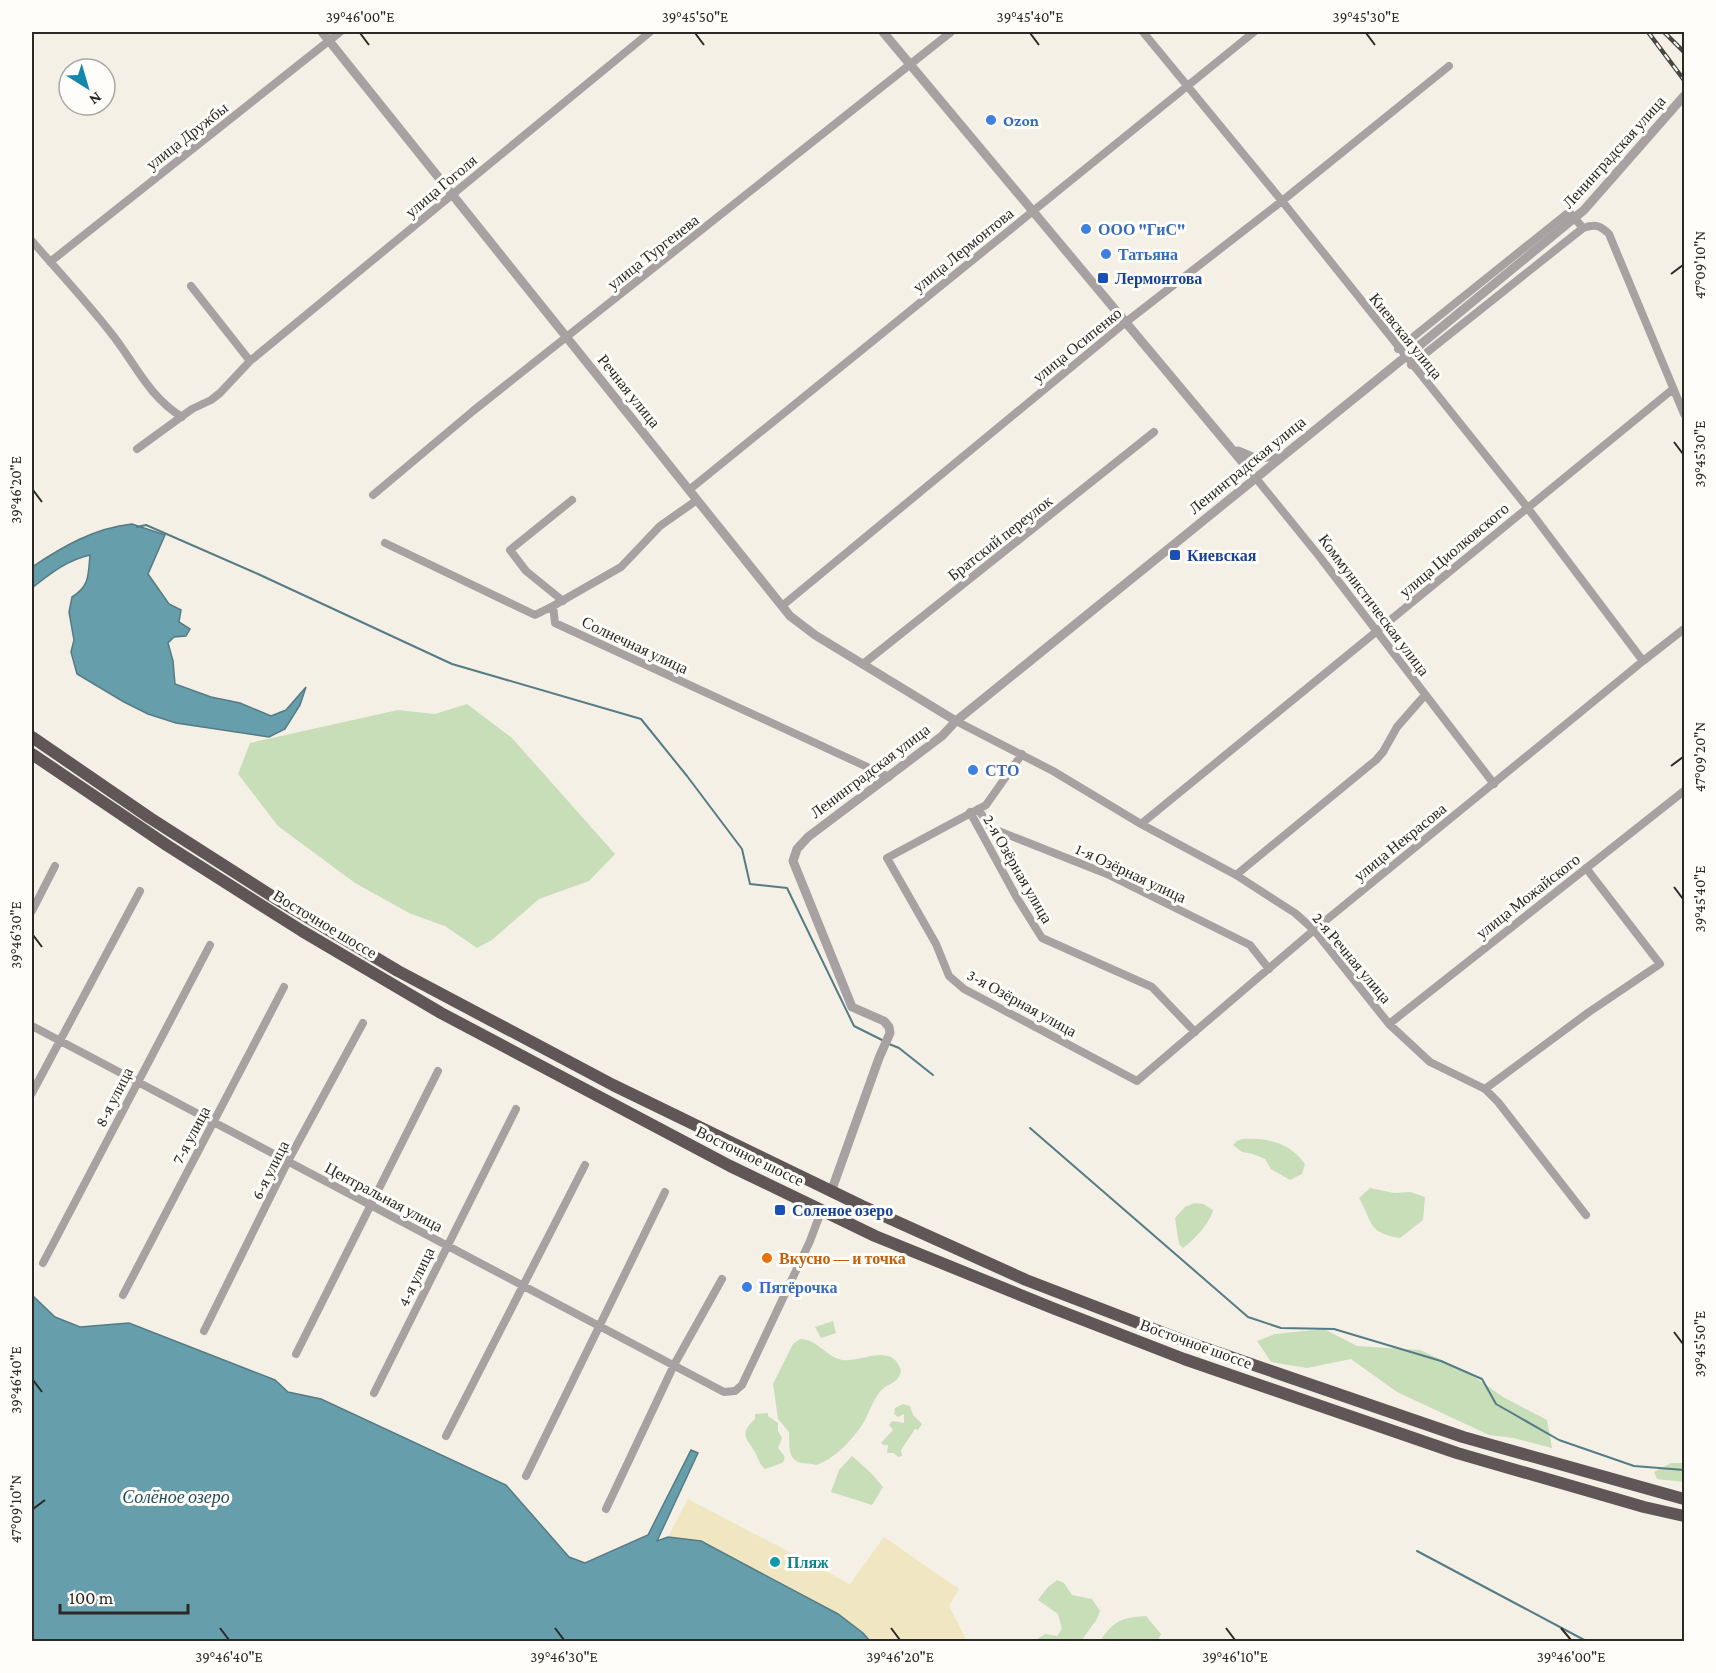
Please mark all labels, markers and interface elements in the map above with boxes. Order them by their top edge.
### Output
text: 39°46'00"E [326,9,394,25]
text: 39°45'50"E [662,9,728,25]
text: 39°45'40"E [997,9,1063,25]
text: 39°45'30"E [1333,9,1399,25]
north arrow [57,57,117,117]
text: N [86,89,105,109]
street label: Ленинградская улица [1559,92,1670,212]
street label: улица Дружбы [143,99,232,174]
place label: Ozon [1003,112,1039,129]
marker: Ozon [984,113,998,127]
street label: улица Гоголя [402,151,481,221]
street label: улица Лермонтова [909,204,1017,296]
street label: улица Тургенева [604,211,703,294]
place label: ООО "ГиС" [1098,221,1185,238]
marker: ООО "ГиС" [1079,222,1093,236]
text: 47°09'10"N [1692,231,1708,299]
place label: Татьяна [1118,246,1178,263]
marker: Татьяна [1099,247,1113,261]
place label: Лермонтова [1115,270,1202,288]
marker: Лермонтова [1096,271,1110,285]
street label: Киевская улица [1365,290,1446,383]
street label: улица Осипенко [1029,304,1125,387]
street label: Речная улица [594,351,664,432]
street label: Ленинградская улица [1185,413,1309,518]
text: 39°45'30"E [1692,421,1708,487]
text: 39°46'20"E [8,456,24,524]
street label: Братский переулок [945,492,1056,585]
street label: улица Циолковского [1396,499,1513,601]
street label: Коммунистическая улица [1314,531,1433,680]
place label: Киевская [1187,547,1257,564]
marker: Киевская [1168,548,1182,562]
street label: Солнечная улица [579,613,691,678]
street label: Ленинградская улица [807,721,934,822]
text: 47°09'20"N [1692,722,1708,792]
place label: СТО [985,762,1019,779]
marker: СТО [966,763,980,777]
street label: улица Некрасова [1351,800,1450,885]
street label: 2-я Озёрная улица [979,812,1056,927]
street label: 1-я Озёрная улица [1073,840,1189,907]
street label: улица Можайского [1473,850,1584,943]
text: 39°45'40"E [1692,866,1708,932]
street label: Восточное шоссе [270,886,380,962]
text: 39°46'30"E [8,901,24,969]
street label: 2-я Речная улица [1308,909,1395,1007]
street label: 3-я Озёрная улица [964,966,1080,1041]
street label: 8-я улица [92,1064,137,1130]
street label: 7-я улица [169,1103,214,1167]
street label: Восточное шоссе [693,1123,807,1189]
street label: 6-я улица [248,1138,293,1203]
street label: Центральная улица [322,1159,446,1236]
place label: Соленое озеро [792,1202,893,1220]
marker: Соленое озеро [773,1203,787,1217]
street label: 4-я улица [394,1245,439,1310]
place label: Вкусно — и точка [779,1250,906,1268]
marker: Вкусно — и точка [760,1251,774,1265]
place label: Пятёрочка [759,1279,838,1297]
marker: Пятёрочка [740,1280,754,1294]
text: 39°45'50"E [1692,1311,1708,1377]
street label: Восточное шоссе [1138,1316,1254,1372]
text: 39°46'40"E [8,1346,24,1414]
text: 47°09'10"N [8,1475,24,1543]
water label: Солёное озеро [122,1487,230,1507]
place label: Пляж [787,1554,829,1571]
marker: Пляж [768,1555,782,1569]
scale bar [60,1577,188,1615]
text: 100 m [69,1588,114,1608]
text: 39°46'40"E [195,1649,263,1665]
text: 39°46'30"E [530,1649,598,1665]
text: 39°46'20"E [866,1649,934,1665]
text: 39°46'10"E [1202,1649,1268,1665]
text: 39°46'00"E [1537,1649,1605,1665]

